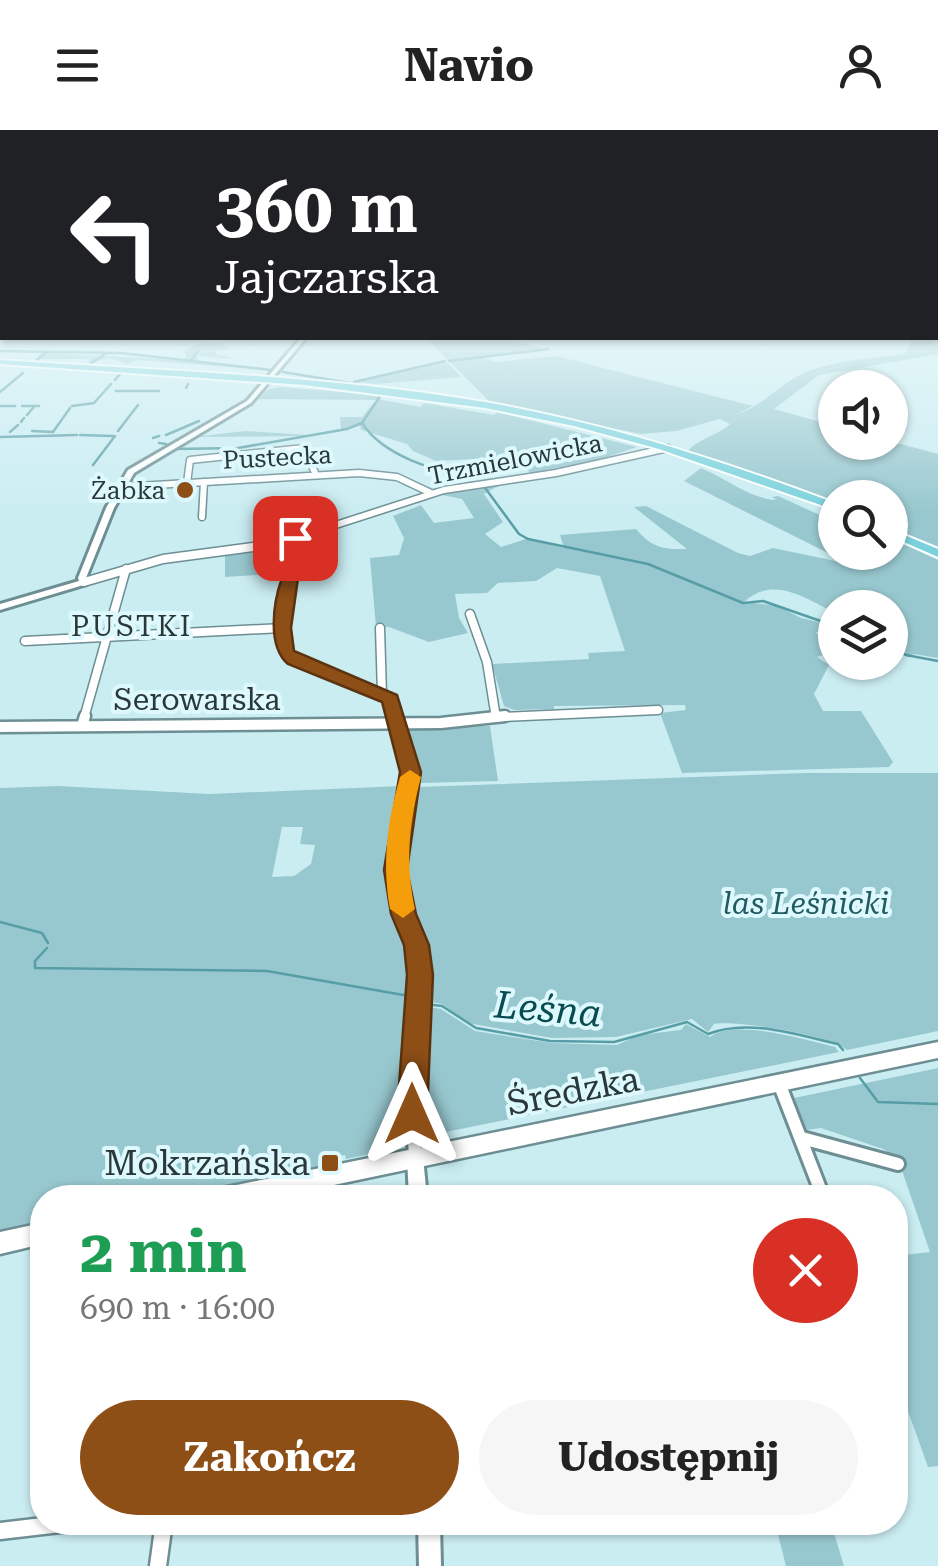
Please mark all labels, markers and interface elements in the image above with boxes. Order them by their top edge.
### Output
icon: menu [50,38,105,93]
icon: person [833,38,888,93]
text: Navio [404,39,534,92]
text: 360 m [215,167,418,249]
icon: left [50,170,180,300]
text: Jajczarska [215,251,439,304]
map controls [818,370,908,680]
button: sound [818,370,908,460]
street label: Trzmielowicka [426,428,605,491]
street label: Pustecka [222,440,333,475]
place label: Żabka [91,476,165,505]
marker: Żabka [174,479,196,501]
button: search [818,480,908,570]
pin [253,496,338,581]
icon: arrive [268,511,323,566]
button: layers [818,590,908,680]
district label: PUSTKI [71,610,193,643]
street label: Serowarska [114,682,280,717]
park label: las Leśnicki [723,886,889,921]
water label: Leśna [492,982,603,1036]
street label: Średzka [503,1059,643,1124]
position arrow [360,1062,464,1166]
place label: Mokrzańska [104,1143,310,1184]
marker: Mokrzańska [319,1152,341,1174]
text: 2 min [80,1216,247,1287]
button: close [753,1218,858,1323]
text: 690 m · 16:00 [80,1289,275,1327]
button: Zakończ [80,1400,459,1515]
button: Udostępnij [479,1400,858,1515]

